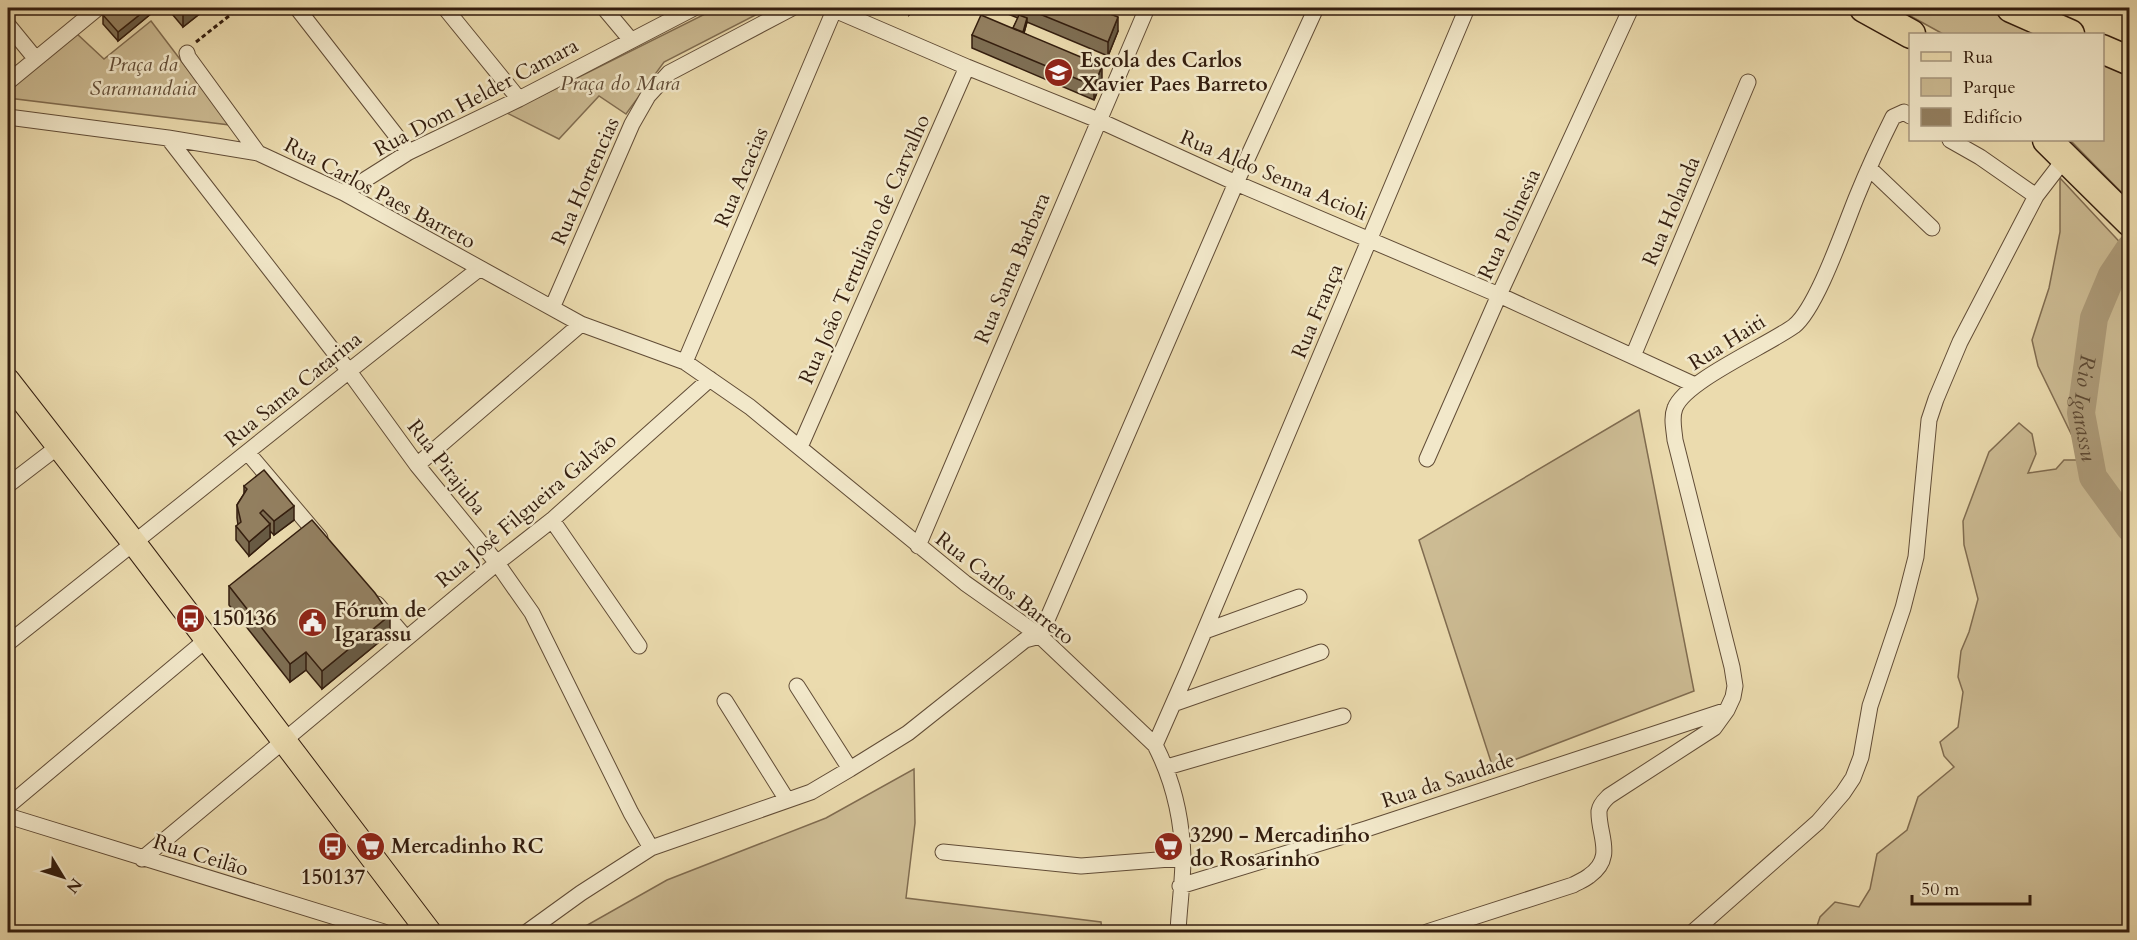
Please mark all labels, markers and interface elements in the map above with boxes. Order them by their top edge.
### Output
street label: Rua Dom Helder Camara [369,31,584,164]
legend [1909,33,2104,141]
text: Rua [1963,45,1993,70]
place label: Escola des Carlos Xavier Paes Barreto [1080,46,1268,99]
park label: Praça da Saramandaia [90,50,196,103]
school or university icon: Escola des Carlos Xavier Paes Barreto [1043,56,1075,88]
park label: Praça do Mara [560,69,680,98]
text: Parque [1963,75,2016,100]
text: Edifício [1963,105,2023,130]
street label: Rua João Tertuliano de Carvalho [792,110,937,389]
street label: Rua Hortencias [544,113,627,250]
street label: Rua Acacias [707,123,776,232]
street label: Rua Aldo Senna Acioli [1176,123,1372,228]
street label: Rua Carlos Paes Barreto [279,131,481,256]
street label: Rua Holanda [1635,152,1708,270]
street label: Rua Polinesia [1471,164,1548,284]
street label: Rua Santa Barbara [968,188,1057,348]
street label: Rua França [1285,259,1350,363]
street label: Rua Haiti [1683,307,1771,377]
street label: Rua Santa Catarina [218,325,368,454]
water label: Rio Igarassu [2065,353,2104,464]
street label: Rua Pirajuba [400,414,493,521]
street label: Rua José Filgueira Galvão [430,426,623,595]
street label: Rua Carlos Barreto [929,525,1080,652]
place label: Fórum de Igarassu [334,596,427,649]
bus stop icon: 150136 [175,602,207,634]
place label: 150136 [212,604,277,633]
public building icon: Fórum de Igarassu [297,606,329,638]
street label: Rua da Saudade [1378,745,1519,816]
place label: 3290 - Mercadinho do Rosarinho [1190,821,1370,874]
street label: Rua Ceilão [150,827,252,884]
bus stop icon: 150137 [317,830,349,862]
supermarket icon: Mercadinho RC [354,830,386,862]
supermarket icon: 3290 - Mercadinho do Rosarinho [1153,831,1185,863]
place label: Mercadinho RC [391,832,544,861]
north arrow [33,847,93,907]
place label: 150137 [301,863,366,892]
scale bar [1912,868,2030,906]
text: N [61,873,87,898]
text: 50 m [1921,877,1960,902]

